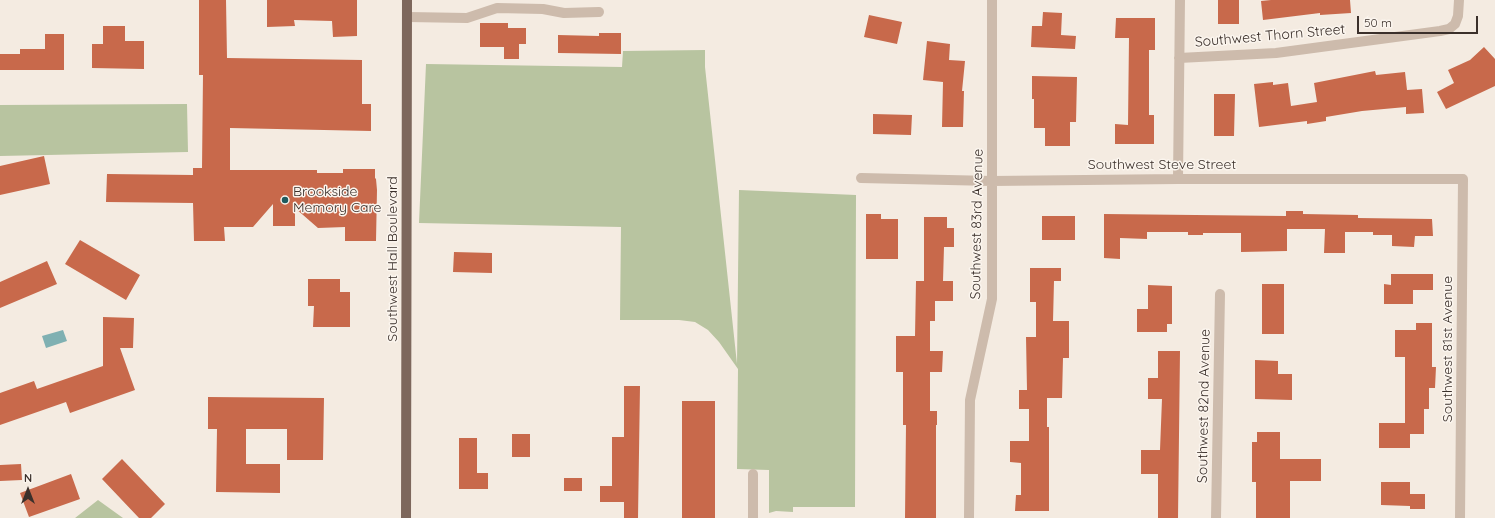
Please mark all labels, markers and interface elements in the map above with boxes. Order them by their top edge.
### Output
scale bar [1359,8,1480,34]
text: 50 m [1364,15,1392,30]
street label: Southwest Thorn Street [1194,21,1346,51]
street label: Southwest 83rd Avenue [967,149,987,299]
street label: Southwest Steve Street [1088,157,1236,173]
street label: Southwest Hall Boulevard [385,176,401,342]
place label: Brookside Memory Care [293,184,381,216]
marker: Brookside Memory Care [280,195,290,205]
street label: Southwest 81st Avenue [1440,276,1456,422]
street label: Southwest 82nd Avenue [1194,329,1214,483]
north arrow [8,470,48,510]
text: N [24,471,32,485]

